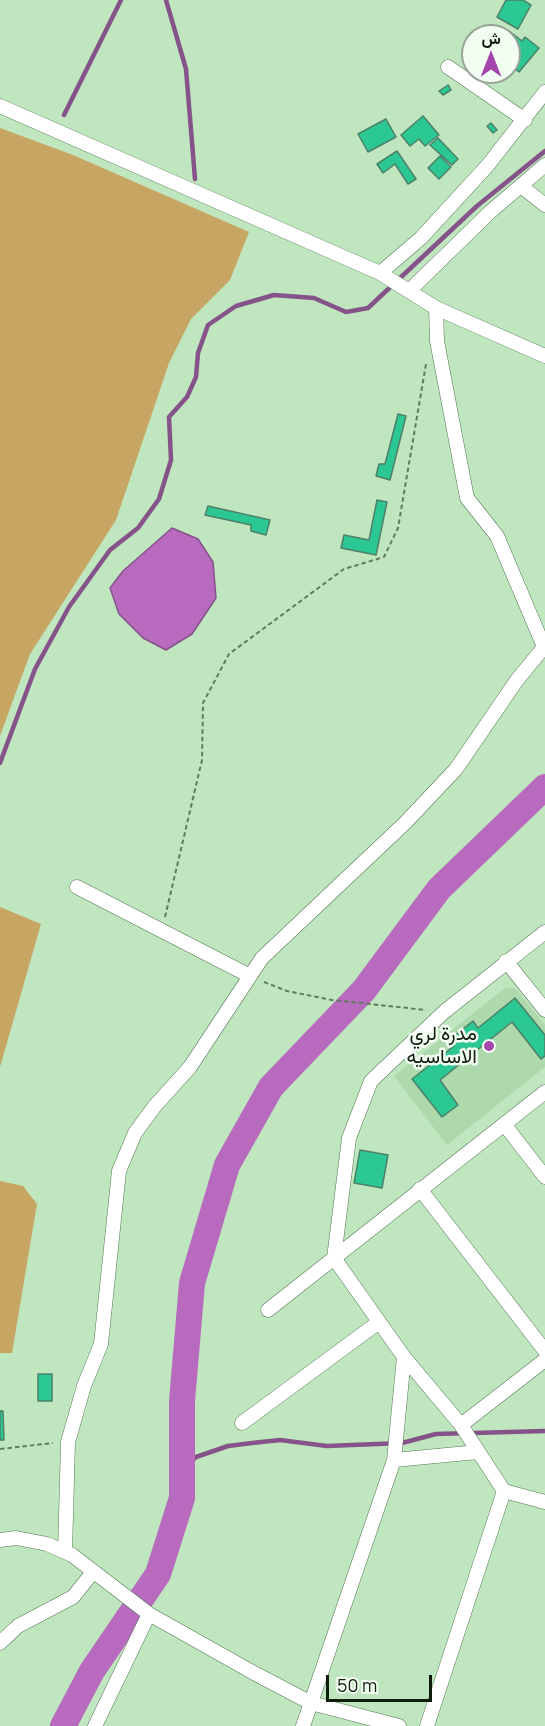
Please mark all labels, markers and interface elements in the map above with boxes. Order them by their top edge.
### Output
north arrow [461,24,521,84]
text: ش [481,27,501,49]
place label: مدرة لري الاساسیه [407,1022,477,1069]
marker: مدرة لري الاساسیه [482,1039,496,1053]
scale bar [329,1663,436,1701]
text: 50 m [337,1673,377,1697]

